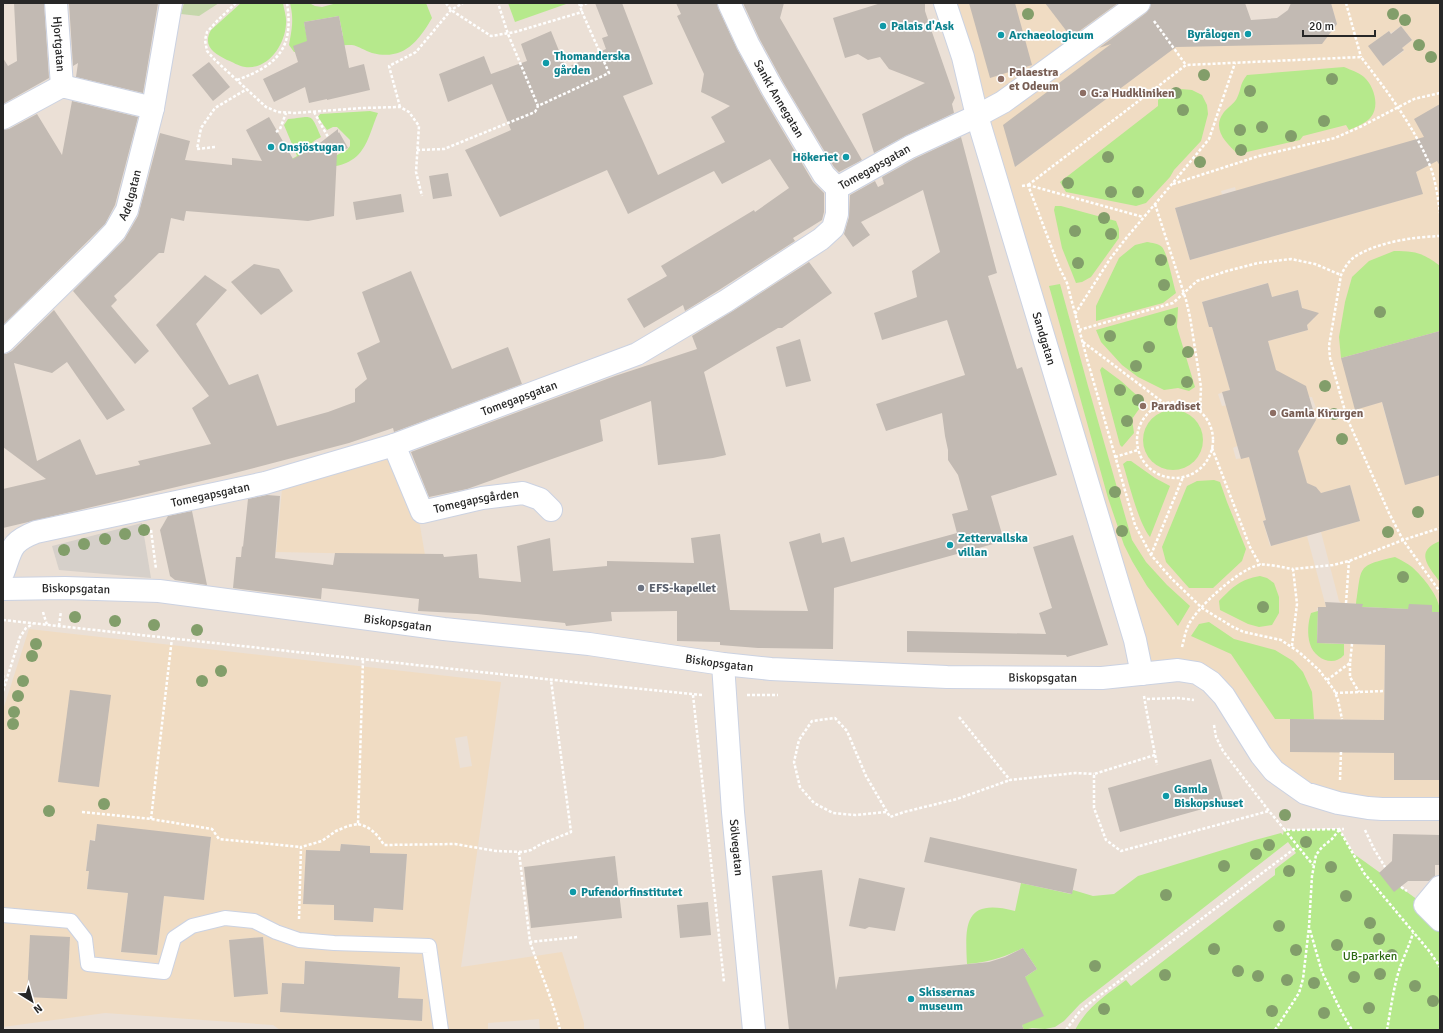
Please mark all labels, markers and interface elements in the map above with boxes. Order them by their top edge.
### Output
scale bar [1303,12,1375,38]
street label: Hjortgatan [49,16,68,72]
place label: Palais d'Ask [891,19,955,34]
text: 20 m [1309,19,1334,34]
marker: Palais d'Ask [878,21,888,31]
place label: Byrålogen [1187,27,1240,42]
place label: Archaeologicum [1009,28,1094,43]
marker: Byrålogen [1243,29,1253,39]
marker: Archaeologicum [996,30,1006,40]
place label: Thomanderska gården [554,49,630,78]
street label: Sankt Annegatan [750,57,807,140]
marker: Thomanderska gården [541,58,551,68]
place label: Palaestra et Odeum [1009,65,1059,94]
marker: Palaestra et Odeum [996,74,1006,84]
place label: G:a Hudkliniken [1091,86,1175,101]
marker: G:a Hudkliniken [1078,88,1088,98]
place label: Onsjöstugan [279,140,345,155]
street label: Tomegapsgatan [836,141,913,193]
marker: Onsjöstugan [266,142,276,152]
place label: Hökeriet [792,150,838,165]
marker: Hökeriet [841,152,851,162]
street label: Adelgatan [115,168,144,223]
street label: Sandgatan [1029,310,1059,367]
street label: Tomegapsgatan [479,377,559,419]
place label: Paradiset [1151,399,1201,414]
marker: Paradiset [1138,401,1148,411]
place label: Gamla Kirurgen [1281,406,1364,421]
marker: Gamla Kirurgen [1268,408,1278,418]
street label: Tomegapsgatan [170,479,251,510]
street label: Tomegapsgården [432,486,520,517]
place label: Zettervallska villan [957,531,1028,560]
marker: Zettervallska villan [945,540,955,550]
street label: Biskopsgatan [42,580,111,597]
place label: EFS-kapellet [649,581,717,596]
marker: EFS-kapellet [636,583,646,593]
street label: Biskopsgatan [363,611,433,635]
street label: Biskopsgatan [684,651,754,675]
street label: Biskopsgatan [1008,670,1077,685]
place label: Gamla Biskopshuset [1174,782,1244,811]
marker: Gamla Biskopshuset [1161,791,1171,801]
street label: Sölvegatan [726,819,747,876]
place label: Pufendorfinstitutet [581,885,683,900]
marker: Pufendorfinstitutet [568,887,578,897]
park label: UB-parken [1343,949,1397,964]
north arrow [12,981,52,1021]
place label: Skissernas museum [919,985,976,1014]
marker: Skissernas museum [906,994,916,1004]
text: N [31,1001,45,1016]

